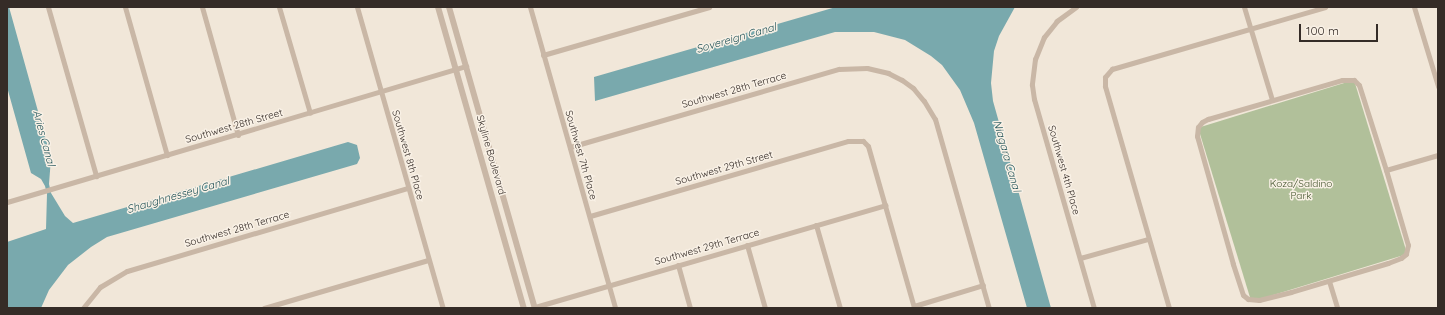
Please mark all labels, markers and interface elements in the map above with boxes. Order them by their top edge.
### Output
scale bar [1301,16,1380,42]
water label: Sovereign Canal [694,20,778,56]
text: 100 m [1306,23,1339,38]
street label: Southwest 28th Terrace [680,69,788,111]
street label: Southwest 28th Street [184,106,284,146]
water label: Aries Canal [30,109,58,167]
street label: Southwest 8th Place [389,109,427,201]
street label: Southwest 7th Place [562,109,600,201]
street label: Skyline Boulevard [474,114,508,196]
water label: Niagara Canal [991,119,1023,193]
street label: Southwest 4th Place [1045,124,1083,216]
street label: Southwest 29th Street [674,148,774,188]
water label: Shaughnessey Canal [125,174,231,216]
park label: Koza/Saldino Park [1270,177,1332,200]
street label: Southwest 28th Terrace [183,208,291,250]
street label: Southwest 29th Terrace [653,226,761,268]

